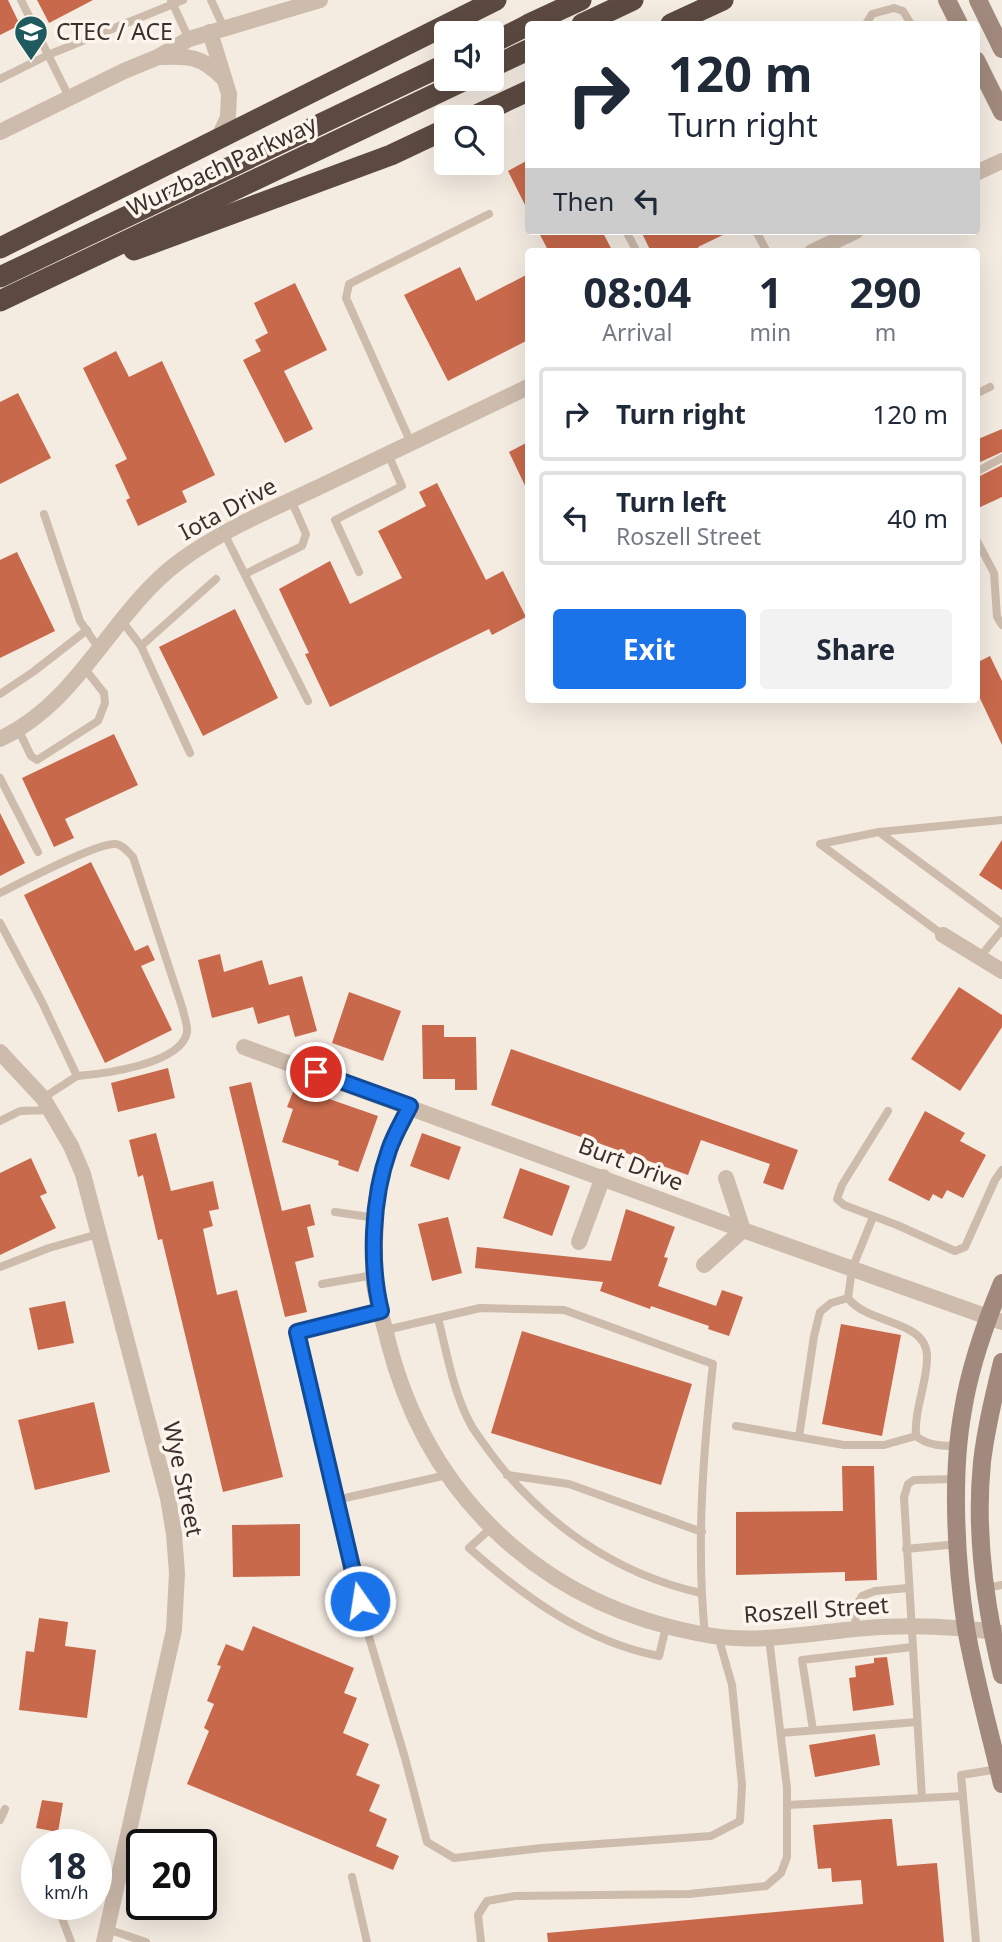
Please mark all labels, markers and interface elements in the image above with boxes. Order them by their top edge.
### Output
school or university icon: CTEC / ACE [12,13,50,62]
place label: CTEC / ACE [56,15,173,47]
map controls [434,21,504,175]
button: sound [434,21,504,91]
text: 120 m [668,40,813,106]
icon: right [553,49,644,140]
text: Turn right [668,103,818,146]
button: search [434,105,504,175]
street label: Wurzbach Parkway [122,107,322,223]
icon: left [628,182,666,220]
text: Then [553,183,614,219]
text: 08:04 [583,263,691,320]
text: 1 [758,263,782,320]
text: 290 [850,263,922,320]
text: Arrival [602,316,672,348]
text: min [750,316,791,348]
text: m [875,316,896,348]
icon: right [557,395,595,433]
text: Turn right [616,396,746,432]
text: 120 m [872,396,948,432]
street label: Iota Drive [173,469,282,547]
text: Turn left [616,484,727,520]
icon: left [557,499,595,537]
text: 40 m [887,500,948,536]
text: Roszell Street [616,520,761,552]
button: Exit [553,609,746,689]
button: Share [760,609,952,689]
pin [286,1042,346,1102]
icon: arrive [297,1053,335,1091]
street label: Burt Drive [574,1128,688,1198]
street label: Wye Street [156,1419,212,1539]
position arrow [323,1564,397,1638]
street label: Roszell Street [742,1588,889,1630]
speed limit sign: 20 [126,1829,217,1920]
text: 18 [46,1842,87,1889]
text: km/h [44,1880,89,1904]

